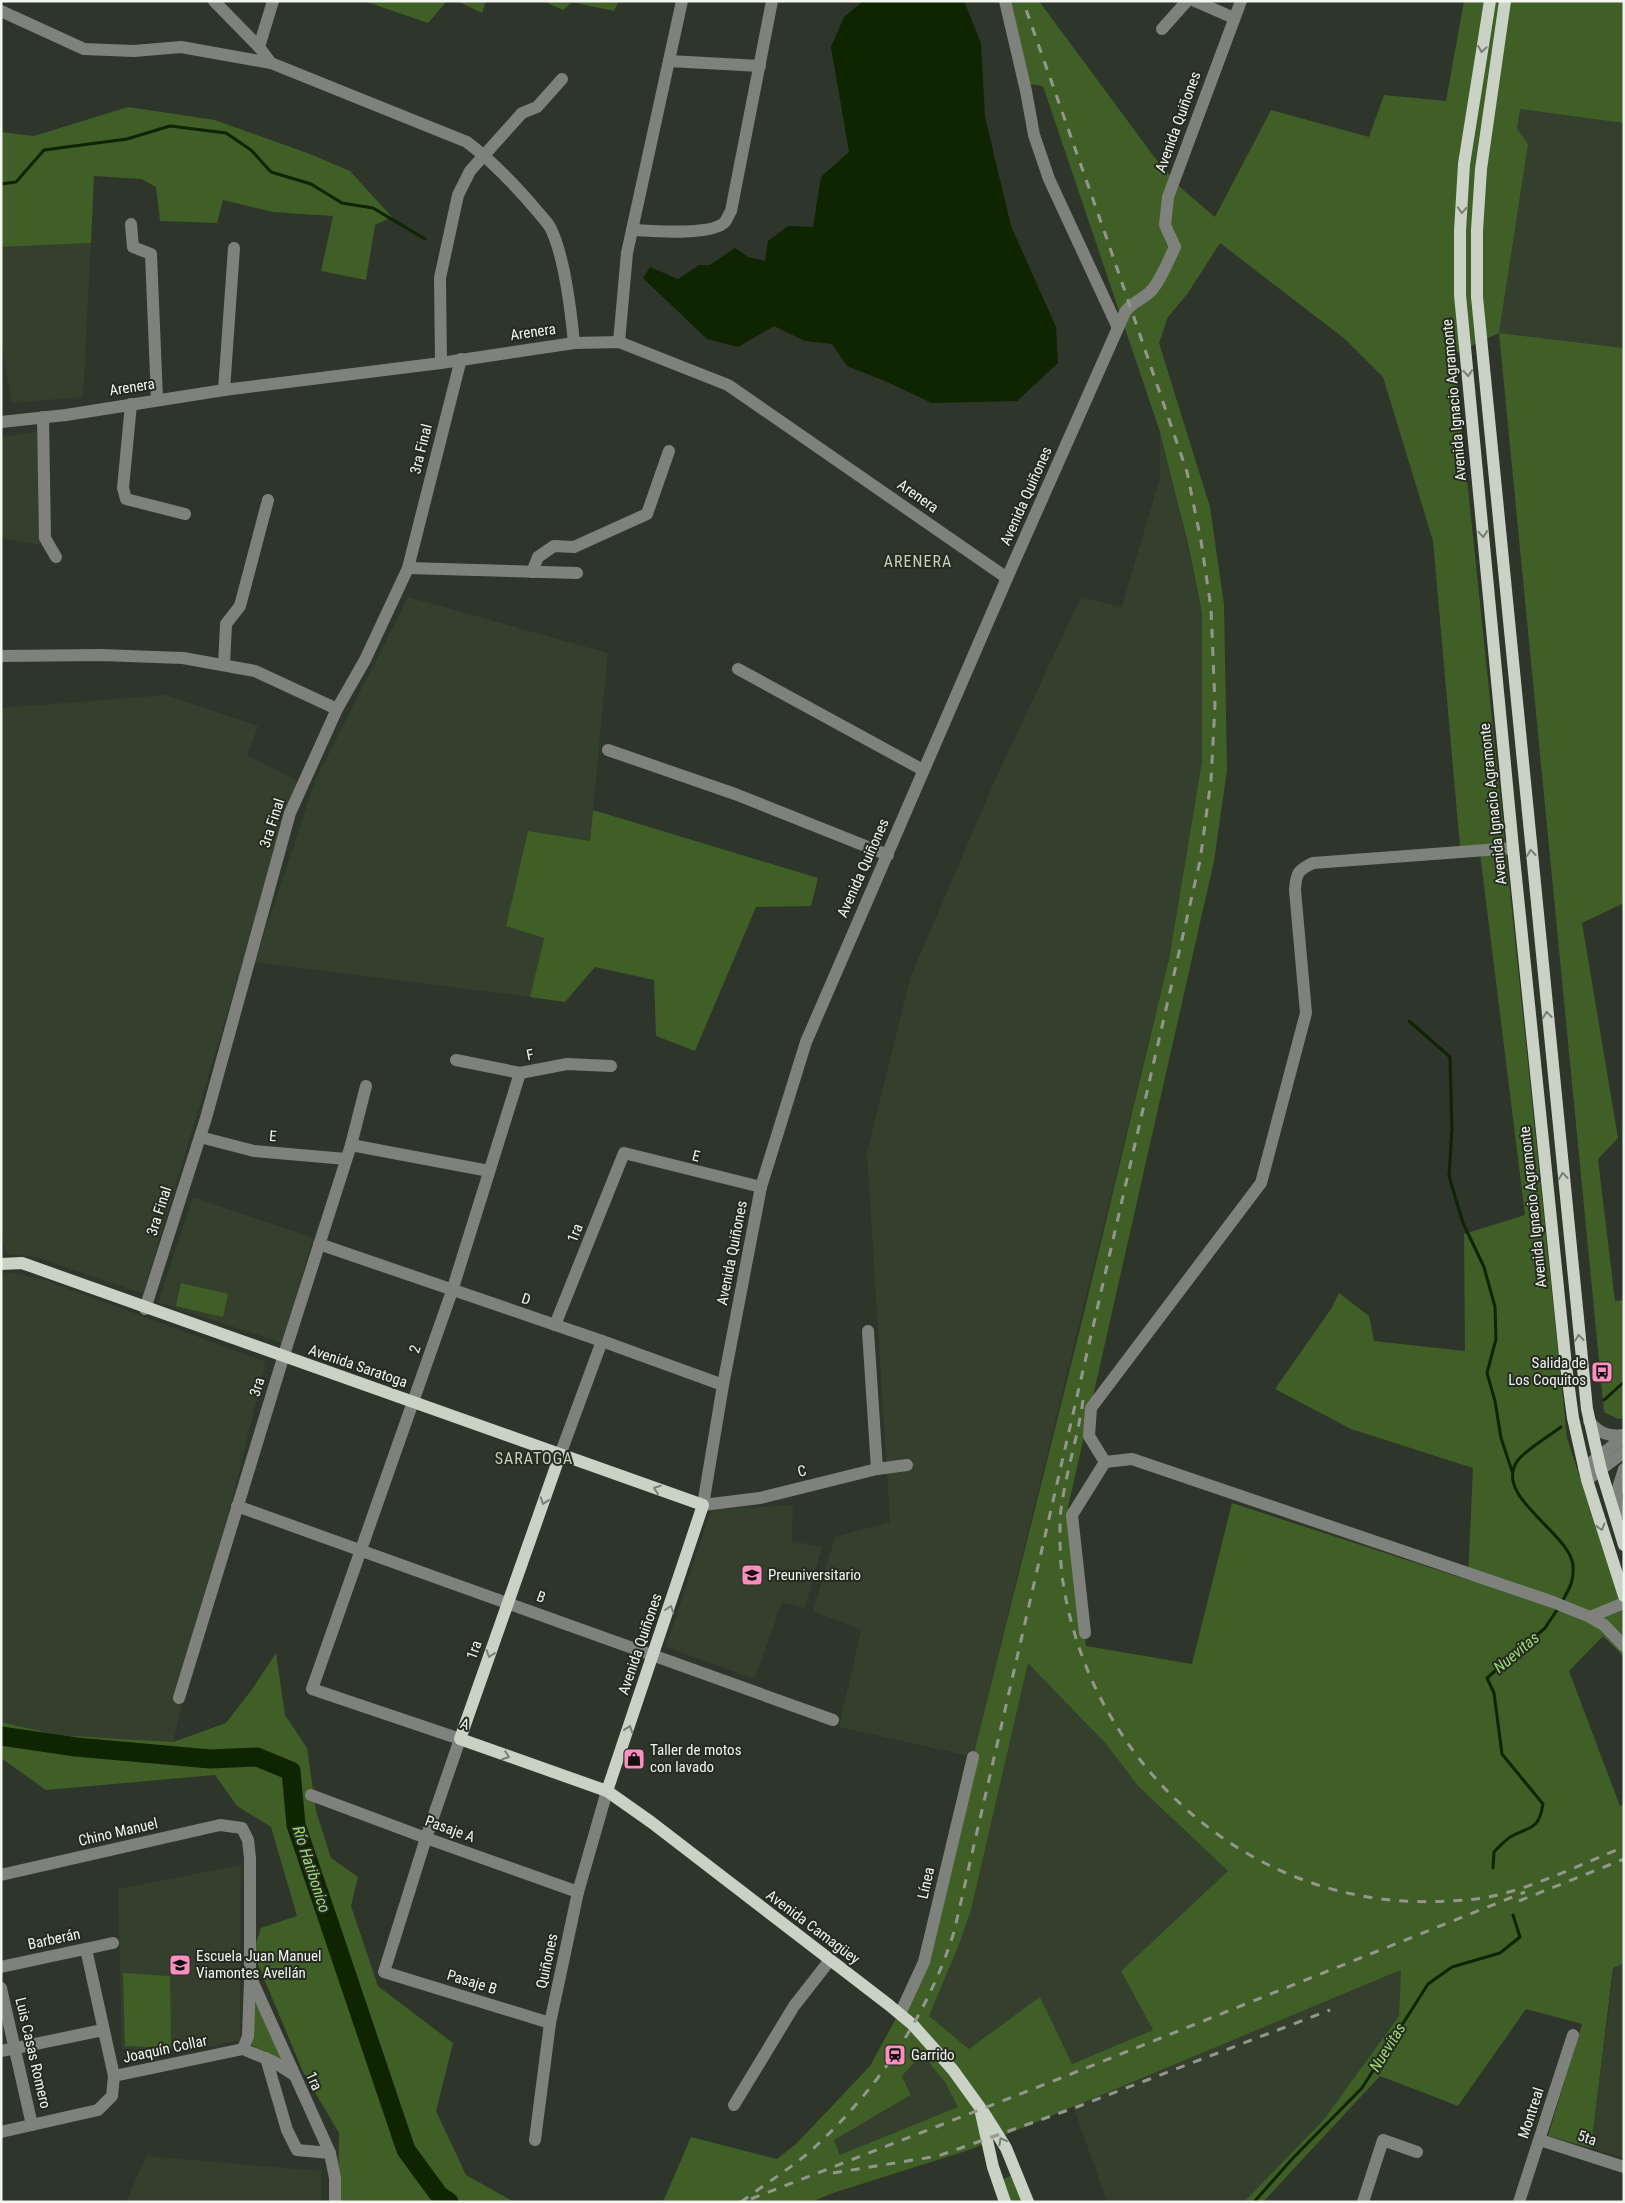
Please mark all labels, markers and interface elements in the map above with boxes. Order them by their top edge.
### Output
one-way arrow [1477,45,1487,54]
street label: Avenida Quiñones [1151,69,1205,175]
one-way arrow [1456,207,1467,215]
street label: Avenida Ignacio Agramonte [1438,318,1470,482]
street label: Arenera [509,320,557,344]
one-way arrow [1462,369,1473,377]
street label: Arenera [108,375,156,399]
street label: 3ra Final [406,422,436,476]
street label: Avenida Quiñones [996,444,1056,548]
street label: Arenera [894,475,942,517]
one-way arrow [1477,531,1488,539]
district label: ARENERA [884,552,952,571]
street label: Avenida Ignacio Agramonte [1476,722,1510,886]
street label: 3ra Final [256,796,288,850]
street label: Avenida Quiñones [833,816,893,920]
one-way arrow [1526,849,1537,857]
one-way arrow [1542,1010,1553,1018]
street label: F [525,1045,535,1065]
street label: Avenida Ignacio Agramonte [1516,1125,1550,1289]
street label: E [268,1127,278,1145]
street label: E [690,1146,702,1166]
one-way arrow [1558,1172,1569,1180]
street label: 3ra Final [143,1184,175,1238]
street label: Avenida Quiñones [713,1199,751,1307]
street label: 1ra [563,1221,587,1245]
street label: D [519,1289,533,1309]
one-way arrow [1574,1334,1585,1342]
street label: Avenida Saratoga [306,1341,410,1391]
street label: 2 [405,1343,425,1355]
place label: Salida de Los Coquitos [1508,1354,1586,1389]
bus stop icon: Salida de Los Coquitos [1590,1360,1614,1384]
street label: 3ra [246,1375,268,1399]
district label: SARATOGA [495,1449,573,1468]
street label: C [796,1461,808,1481]
one-way arrow [654,1485,662,1495]
one-way arrow [539,1496,549,1504]
one-way arrow [1595,1522,1605,1530]
school or university icon: Preuniversitario [740,1563,764,1587]
place label: Preuniversitario [768,1566,861,1584]
street label: B [534,1587,548,1607]
street label: Avenida Quiñones [614,1591,666,1697]
one-way arrow [664,1605,674,1613]
water label: Nuevitas [1490,1628,1543,1677]
street label: 1ra [462,1638,486,1662]
one-way arrow [486,1649,496,1658]
street label: A [458,1714,472,1734]
one-way arrow [623,1725,633,1734]
place label: Taller de motos con lavado [650,1741,742,1776]
shop icon: Taller de motos con lavado [622,1747,646,1771]
one-way arrow [501,1750,510,1760]
street label: Pasaje A [423,1812,478,1846]
street label: Chino Manuel [77,1814,159,1850]
water label: Río Hatibonico [289,1823,335,1915]
street label: Línea [914,1865,938,1901]
street label: Avenida Camagüey [763,1886,863,1968]
street label: Barberán [26,1925,82,1953]
street label: Quiñones [532,1932,562,1990]
place label: Escuela Juan Manuel Viamontes Avellán [196,1947,321,1982]
school or university icon: Escuela Juan Manuel Viamontes Avellán [168,1953,192,1977]
street label: Pasaje B [445,1966,499,1998]
street label: Luis Casas Romero [11,1996,55,2110]
water label: Nuevitas [1365,2019,1410,2075]
street label: Joaquín Collar [121,2031,209,2067]
station icon: Garrido [883,2043,907,2067]
place label: Garrido [911,2046,955,2064]
street label: 1ra [302,2069,326,2093]
street label: Montreal [1514,2085,1548,2141]
street label: 5ta [1575,2127,1599,2149]
one-way arrow [998,2137,1008,2146]

